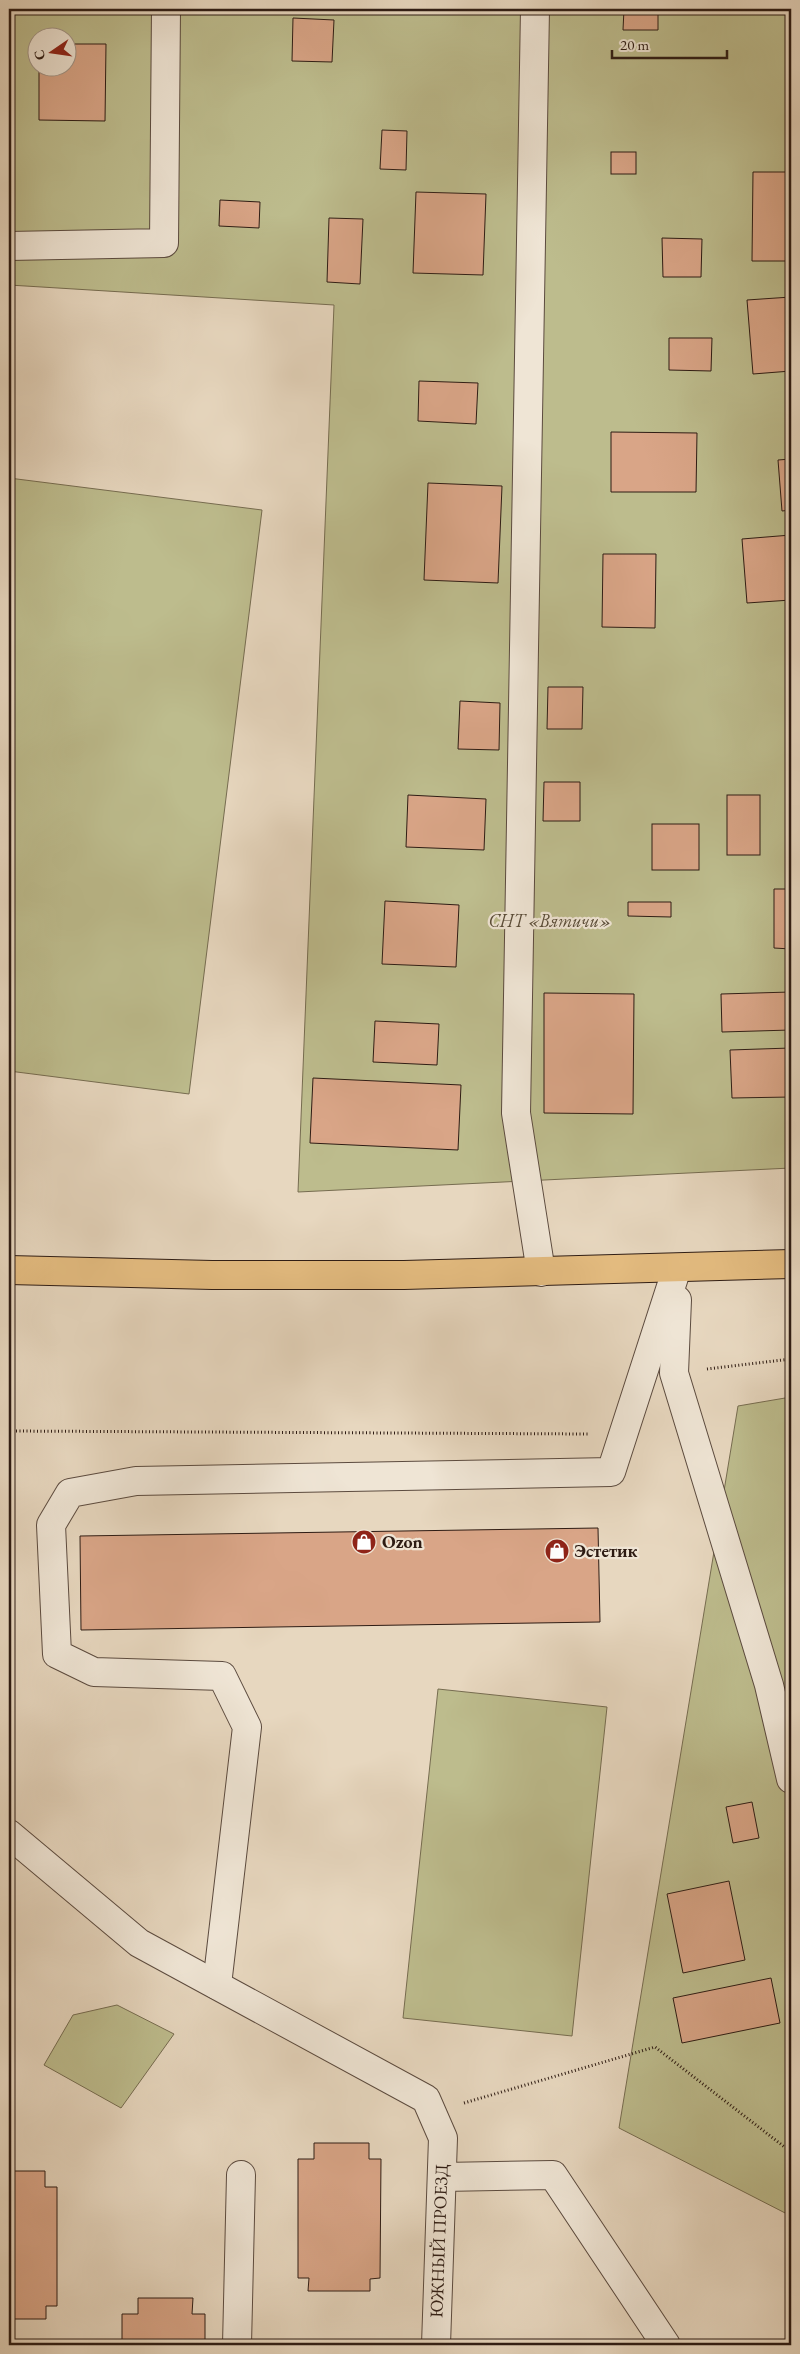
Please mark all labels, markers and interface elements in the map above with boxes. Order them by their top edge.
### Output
north arrow [28,28,78,78]
scale bar [612,28,728,60]
text: 20 m [620,35,649,54]
text: С [29,48,49,62]
park label: СНТ «Вятичи» [489,909,611,932]
shop icon: Ozon [351,1529,377,1555]
place label: Ozon [382,1530,423,1553]
shop icon: Эстетик [544,1538,570,1564]
place label: Эстетик [574,1539,638,1562]
street label: ЮЖНЫЙ ПРОЕЗД [424,2163,453,2318]

